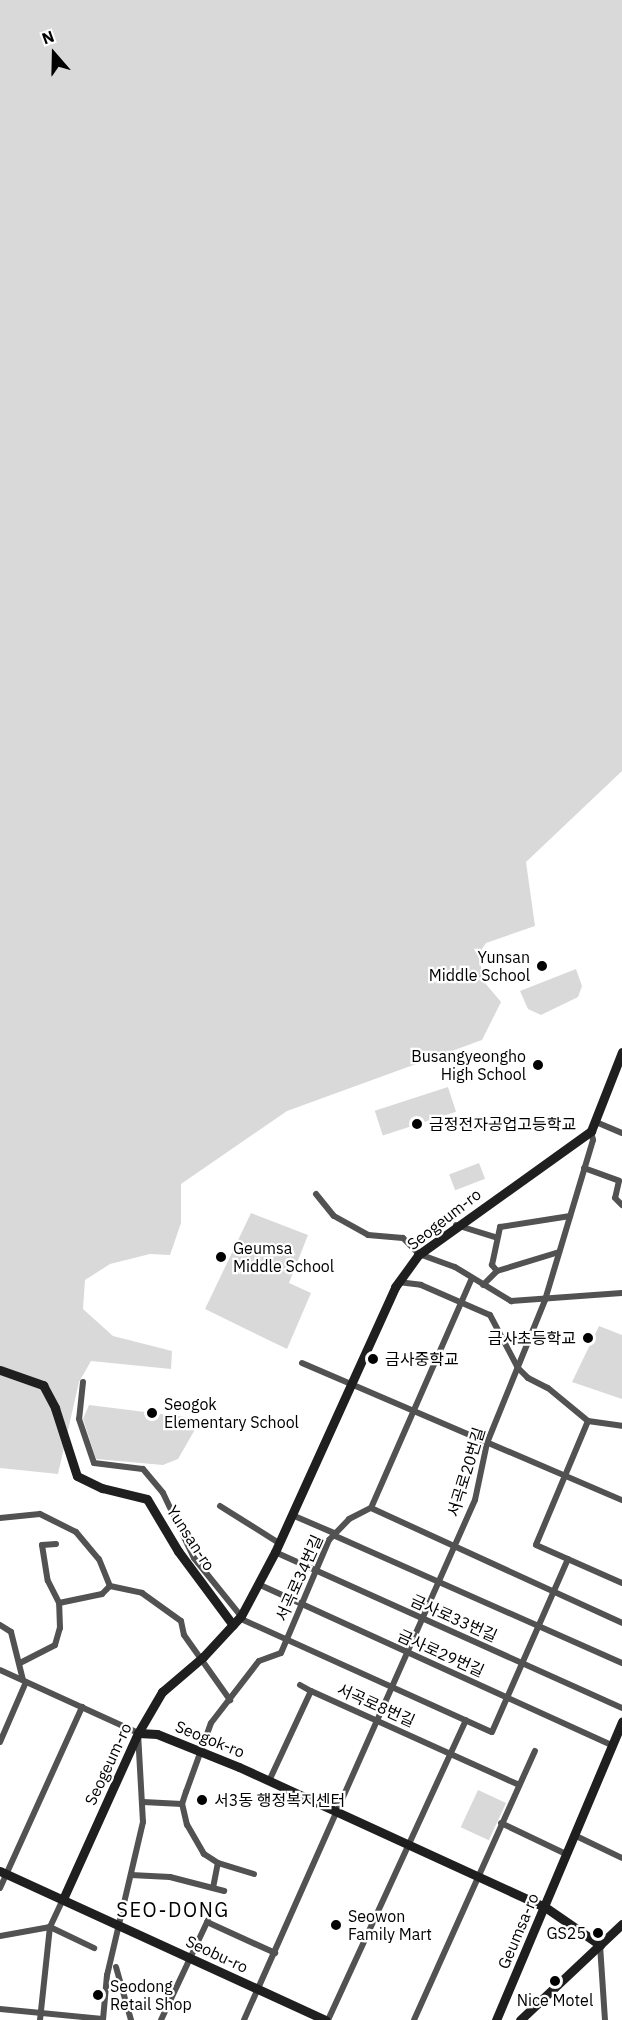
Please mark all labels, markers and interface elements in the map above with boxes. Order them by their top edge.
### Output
north arrow [24,24,84,84]
text: N [39,26,57,48]
place label: Yunsan Middle School [429,947,530,985]
marker: Yunsan Middle School [535,959,549,973]
place label: Busangyeongho High School [411,1046,526,1084]
marker: Busangyeongho High School [531,1058,545,1072]
place label: 금정전자공업고등학교 [429,1114,576,1134]
marker: 금정전자공업고등학교 [410,1117,424,1131]
street label: Seogeum-ro [403,1184,485,1254]
place label: Geumsa Middle School [233,1238,334,1276]
marker: Geumsa Middle School [214,1250,228,1264]
place label: 금사초등학교 [488,1328,576,1348]
marker: 금사초등학교 [581,1331,595,1345]
place label: 금사중학교 [385,1349,459,1369]
marker: 금사중학교 [366,1352,380,1366]
place label: Seogok Elementary School [164,1394,299,1432]
marker: Seogok Elementary School [145,1406,159,1420]
street label: 서곡로20번길 [443,1425,489,1519]
street label: Yunsan-ro [163,1502,219,1574]
street label: 서곡로34번길 [271,1532,327,1624]
street label: 금사로33번길 [408,1590,500,1646]
street label: 금사로29번길 [395,1625,487,1681]
street label: 서곡로8번길 [334,1679,418,1731]
street label: Seogok-ro [172,1716,248,1762]
street label: Seogeum-ro [81,1720,135,1808]
place label: 서3동 행정복지센터 [214,1790,345,1810]
marker: 서3동 행정복지센터 [195,1793,209,1807]
street label: Geumsa-ro [493,1890,543,1972]
district label: SEO-DONG [116,1897,230,1921]
place label: Seowon Family Mart [348,1906,432,1944]
marker: Seowon Family Mart [329,1918,343,1932]
place label: GS25 [546,1923,586,1943]
marker: GS25 [591,1926,605,1940]
street label: Seobu-ro [183,1931,251,1977]
marker: Nice Motel [548,1974,562,1988]
place label: Seodong Retail Shop [110,1976,192,2014]
marker: Seodong Retail Shop [91,1988,105,2002]
place label: Nice Motel [517,1990,593,2010]

